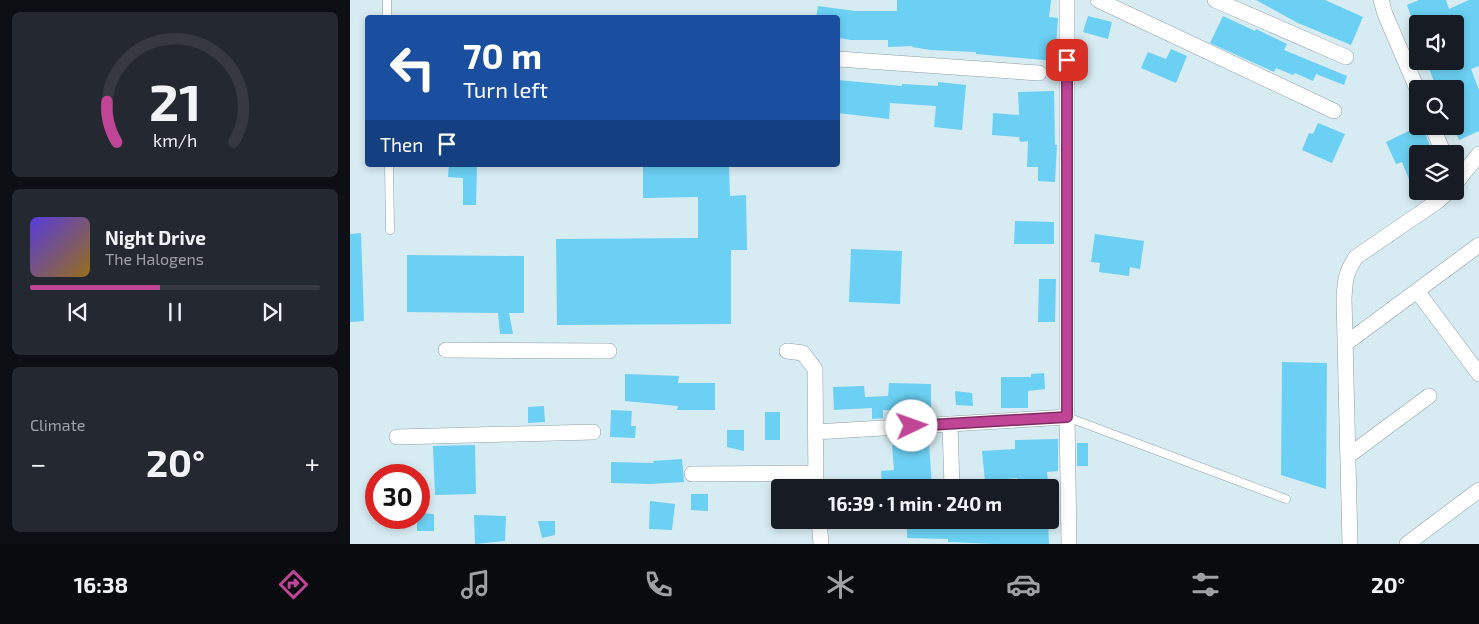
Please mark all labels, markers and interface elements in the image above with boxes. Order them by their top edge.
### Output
map controls [1409,15,1464,200]
button: sound [1409,15,1464,70]
text: 70 m [463,34,542,76]
icon: left [380,35,445,100]
pin [1046,39,1088,81]
icon: arrive [1053,46,1081,74]
text: 21 [149,69,201,131]
text: Turn left [463,76,548,102]
button: search [1409,80,1464,135]
text: km/h [153,129,197,151]
icon: arrive [433,130,461,158]
text: Then [380,133,423,156]
button: layers [1409,145,1464,200]
text: Night Drive [105,226,206,249]
text: The Halogens [105,249,204,268]
icon: previous [64,298,92,326]
icon: pause [161,298,189,326]
icon: next [258,298,286,326]
position arrow [885,399,937,451]
text: Climate [30,415,85,434]
text: 20° [146,439,205,485]
text: − [30,446,46,480]
text: + [305,446,320,480]
speed limit sign: 30 [365,464,430,529]
text: 16:39 · 1 min · 240 m [828,492,1002,515]
icon: directions [276,567,311,602]
icon: music [458,567,493,602]
icon: phone [641,567,676,602]
icon: climate [823,567,858,602]
icon: car [1006,567,1041,602]
icon: filters [1188,567,1223,602]
text: 16:38 [74,571,128,597]
text: 20° [1371,571,1405,597]

